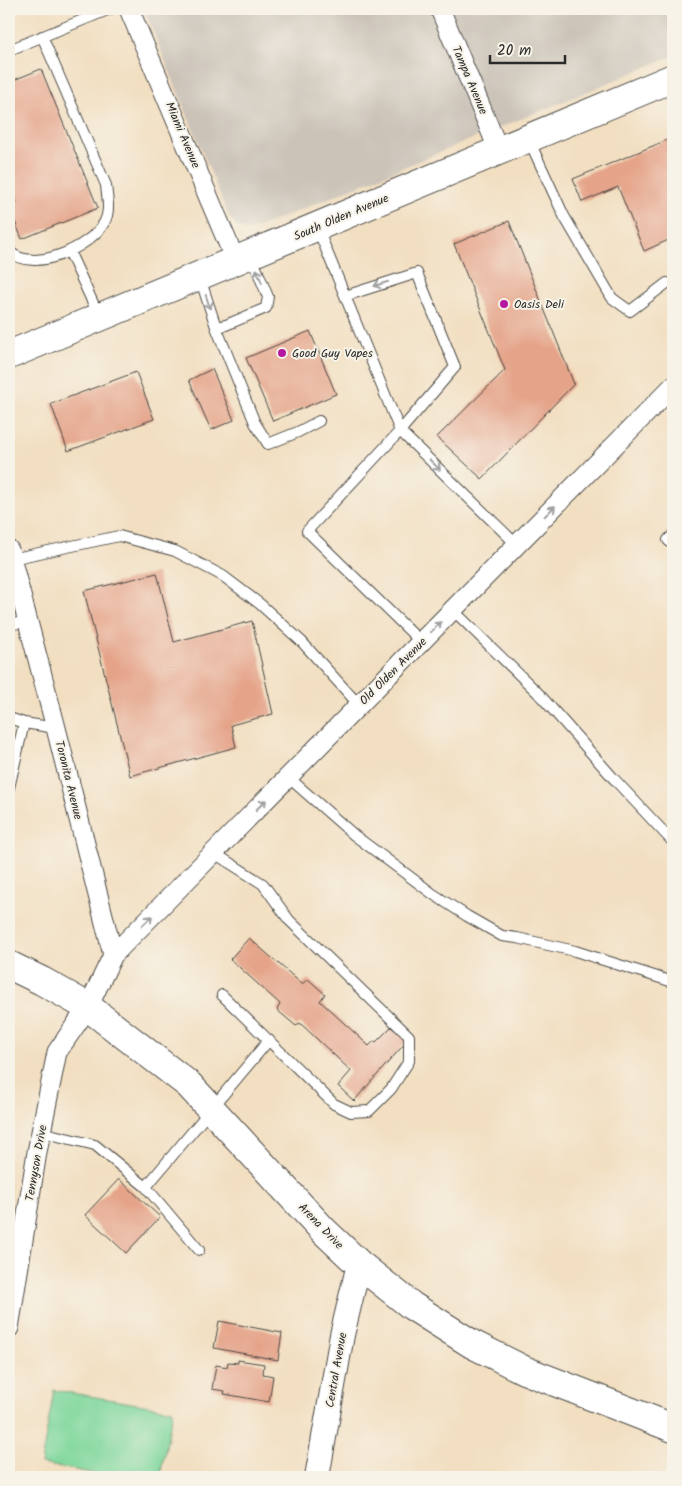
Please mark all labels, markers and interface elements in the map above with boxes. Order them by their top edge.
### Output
scale bar [490,32,564,64]
text: 20 m [497,39,531,63]
street label: Tampa Avenue [447,43,493,118]
street label: Miami Avenue [160,99,205,172]
street label: South Olden Avenue [291,189,392,246]
one-way arrow [254,269,264,284]
one-way arrow [373,280,389,290]
one-way arrow [203,293,213,309]
place label: Oasis Deli [514,295,565,314]
marker: Oasis Deli [498,298,510,310]
place label: Good Guy Vapes [292,344,373,363]
marker: Good Guy Vapes [276,347,288,359]
one-way arrow [429,459,442,471]
one-way arrow [544,505,557,517]
one-way arrow [430,621,442,633]
street label: Old Olden Avenue [355,633,432,710]
street label: Toronita Avenue [50,739,88,822]
one-way arrow [255,799,267,811]
one-way arrow [141,914,153,927]
street label: Tennyson Drive [20,1123,53,1203]
street label: Arena Drive [293,1199,348,1254]
street label: Central Avenue [321,1330,353,1409]

